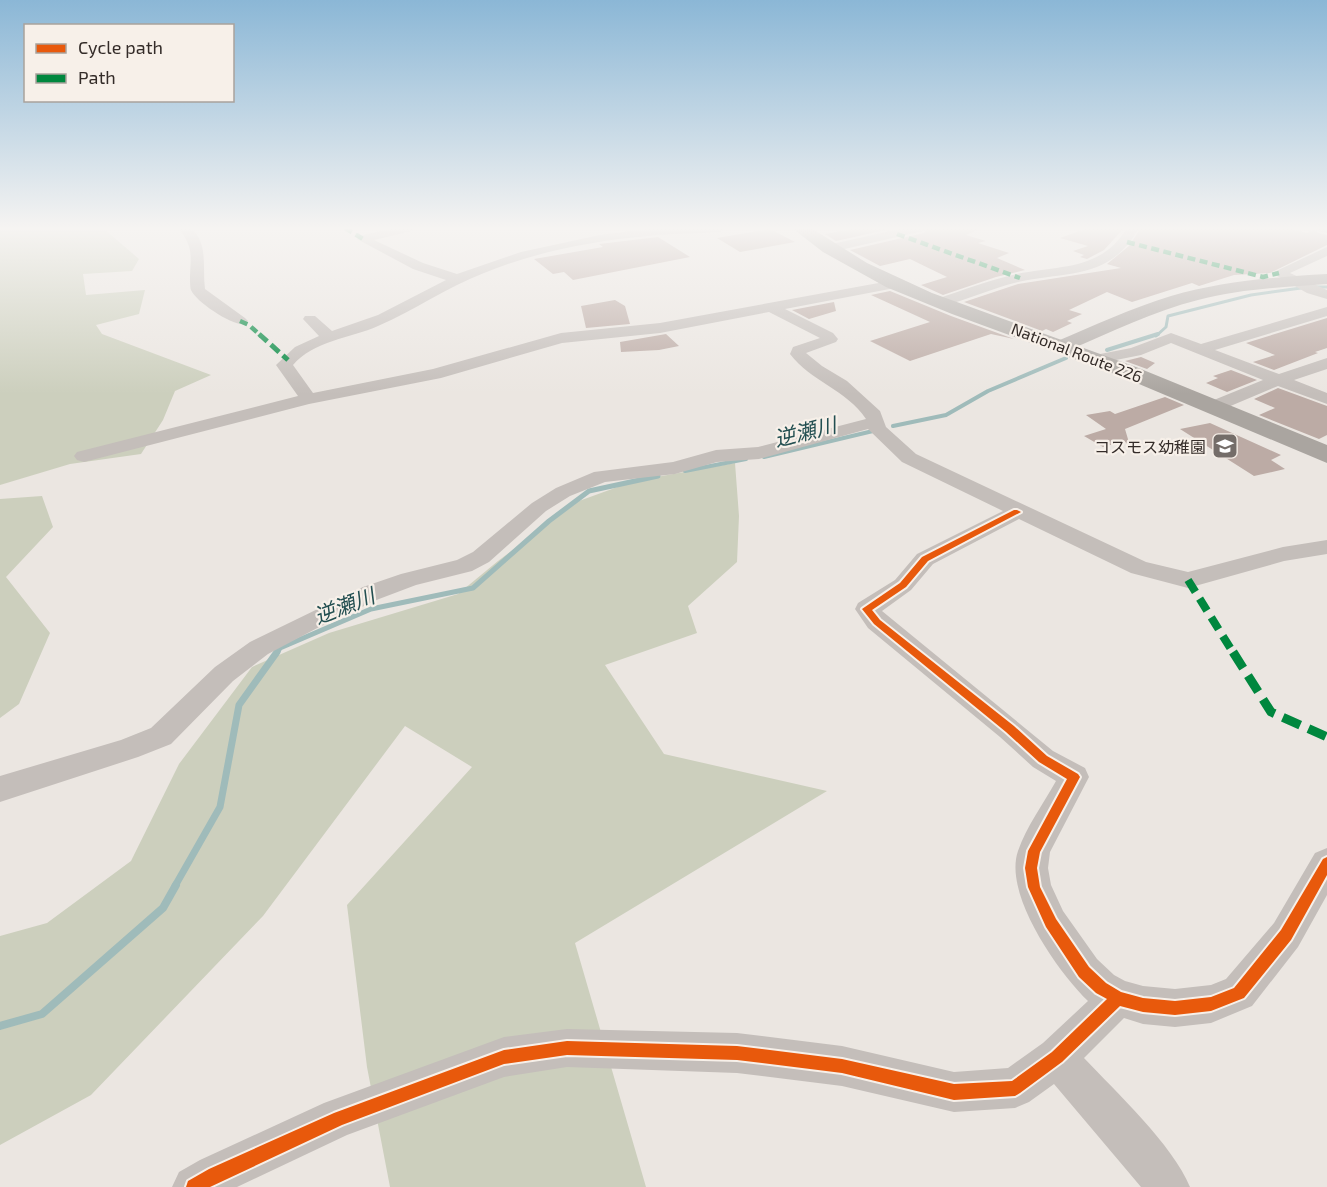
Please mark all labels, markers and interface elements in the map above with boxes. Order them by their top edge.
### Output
legend [24,24,234,102]
text: Cycle path [78,36,163,58]
text: Path [78,66,116,88]
street label: National Route 226 [1009,318,1145,386]
water label: 逆瀬川 [771,411,841,451]
school or university icon: コスモス幼稚園 [1210,431,1240,461]
place label: コスモス幼稚園 [1094,437,1206,456]
water label: 逆瀬川 [310,581,380,628]

